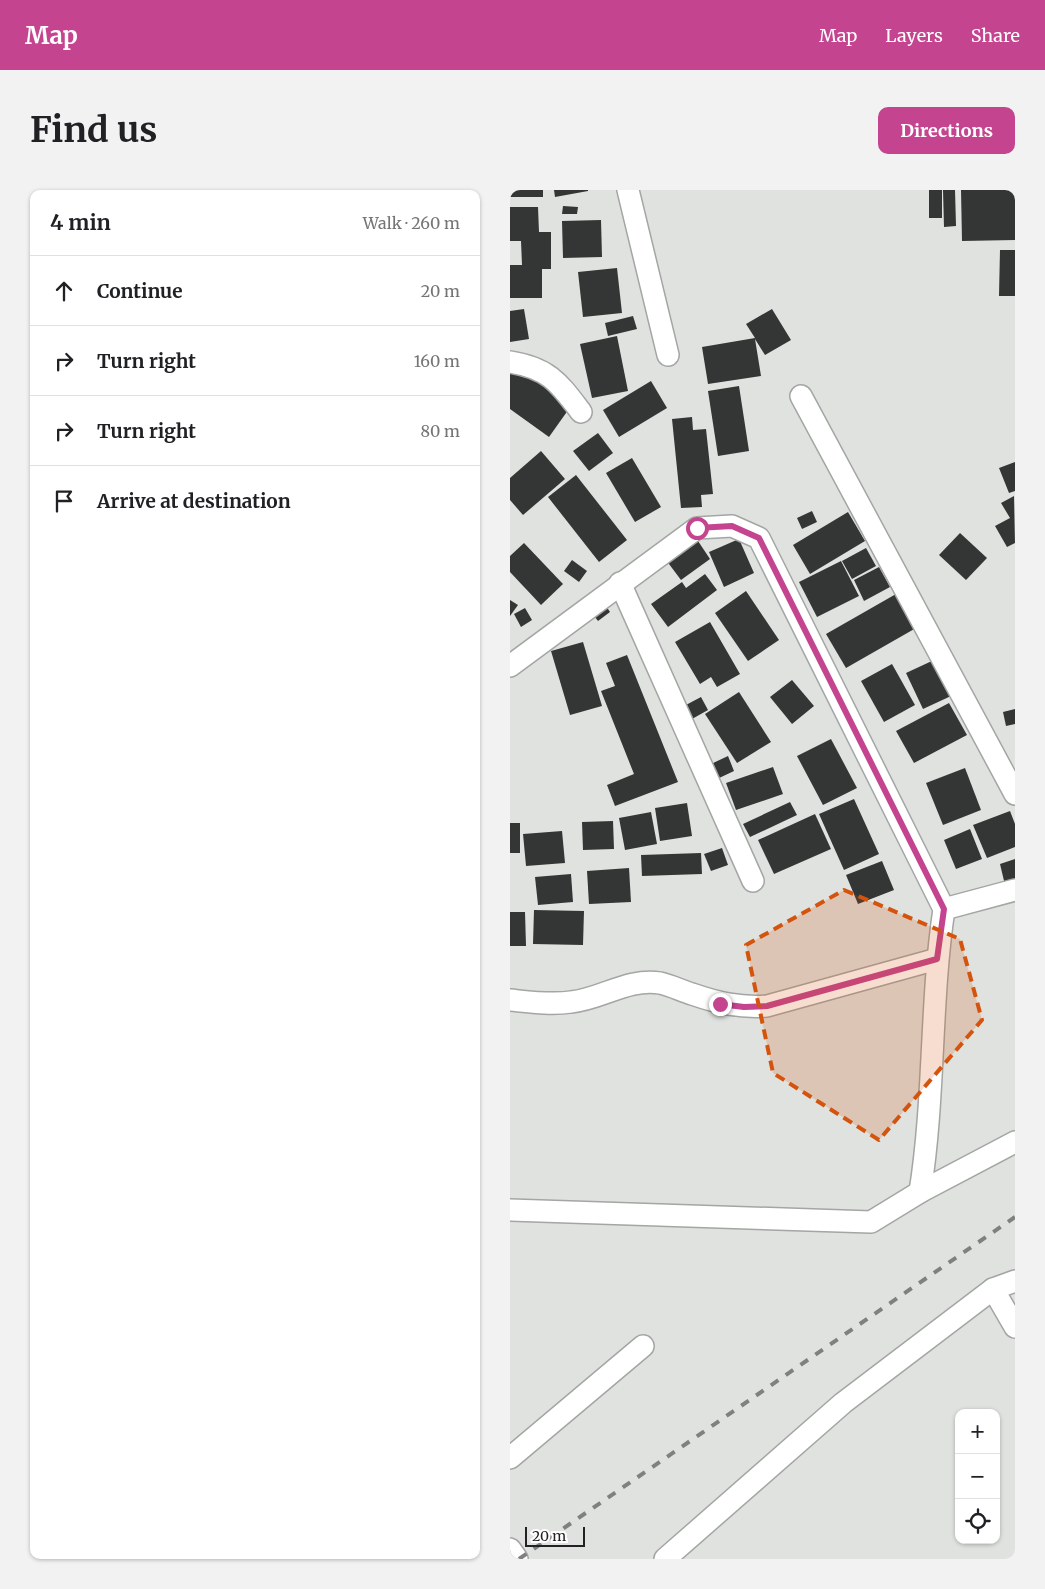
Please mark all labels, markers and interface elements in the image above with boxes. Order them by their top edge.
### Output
text: Map [25,20,78,51]
text: Map [819,24,857,47]
text: Layers [885,24,943,47]
text: Share [971,24,1020,47]
button: Directions [878,107,1015,154]
text: Find us [30,108,157,152]
text: 4 min [50,209,111,236]
text: Walk · 260 m [363,213,460,233]
icon: ahead [50,277,78,305]
text: Continue [97,279,183,303]
text: 20 m [421,281,460,301]
icon: right [50,347,78,375]
text: Turn right [97,349,196,373]
text: 160 m [414,351,460,371]
icon: right [50,417,78,445]
text: Turn right [97,419,196,443]
text: 80 m [421,421,460,441]
icon: arrive [50,487,78,515]
text: Arrive at destination [97,489,291,513]
route start [686,517,709,540]
route end [709,993,732,1016]
map controls [955,1409,1000,1544]
button: + [955,1409,1000,1454]
button: − [955,1454,1000,1499]
button: locate [955,1499,1000,1544]
scale bar [525,1524,585,1547]
text: 20 m [532,1527,566,1545]

